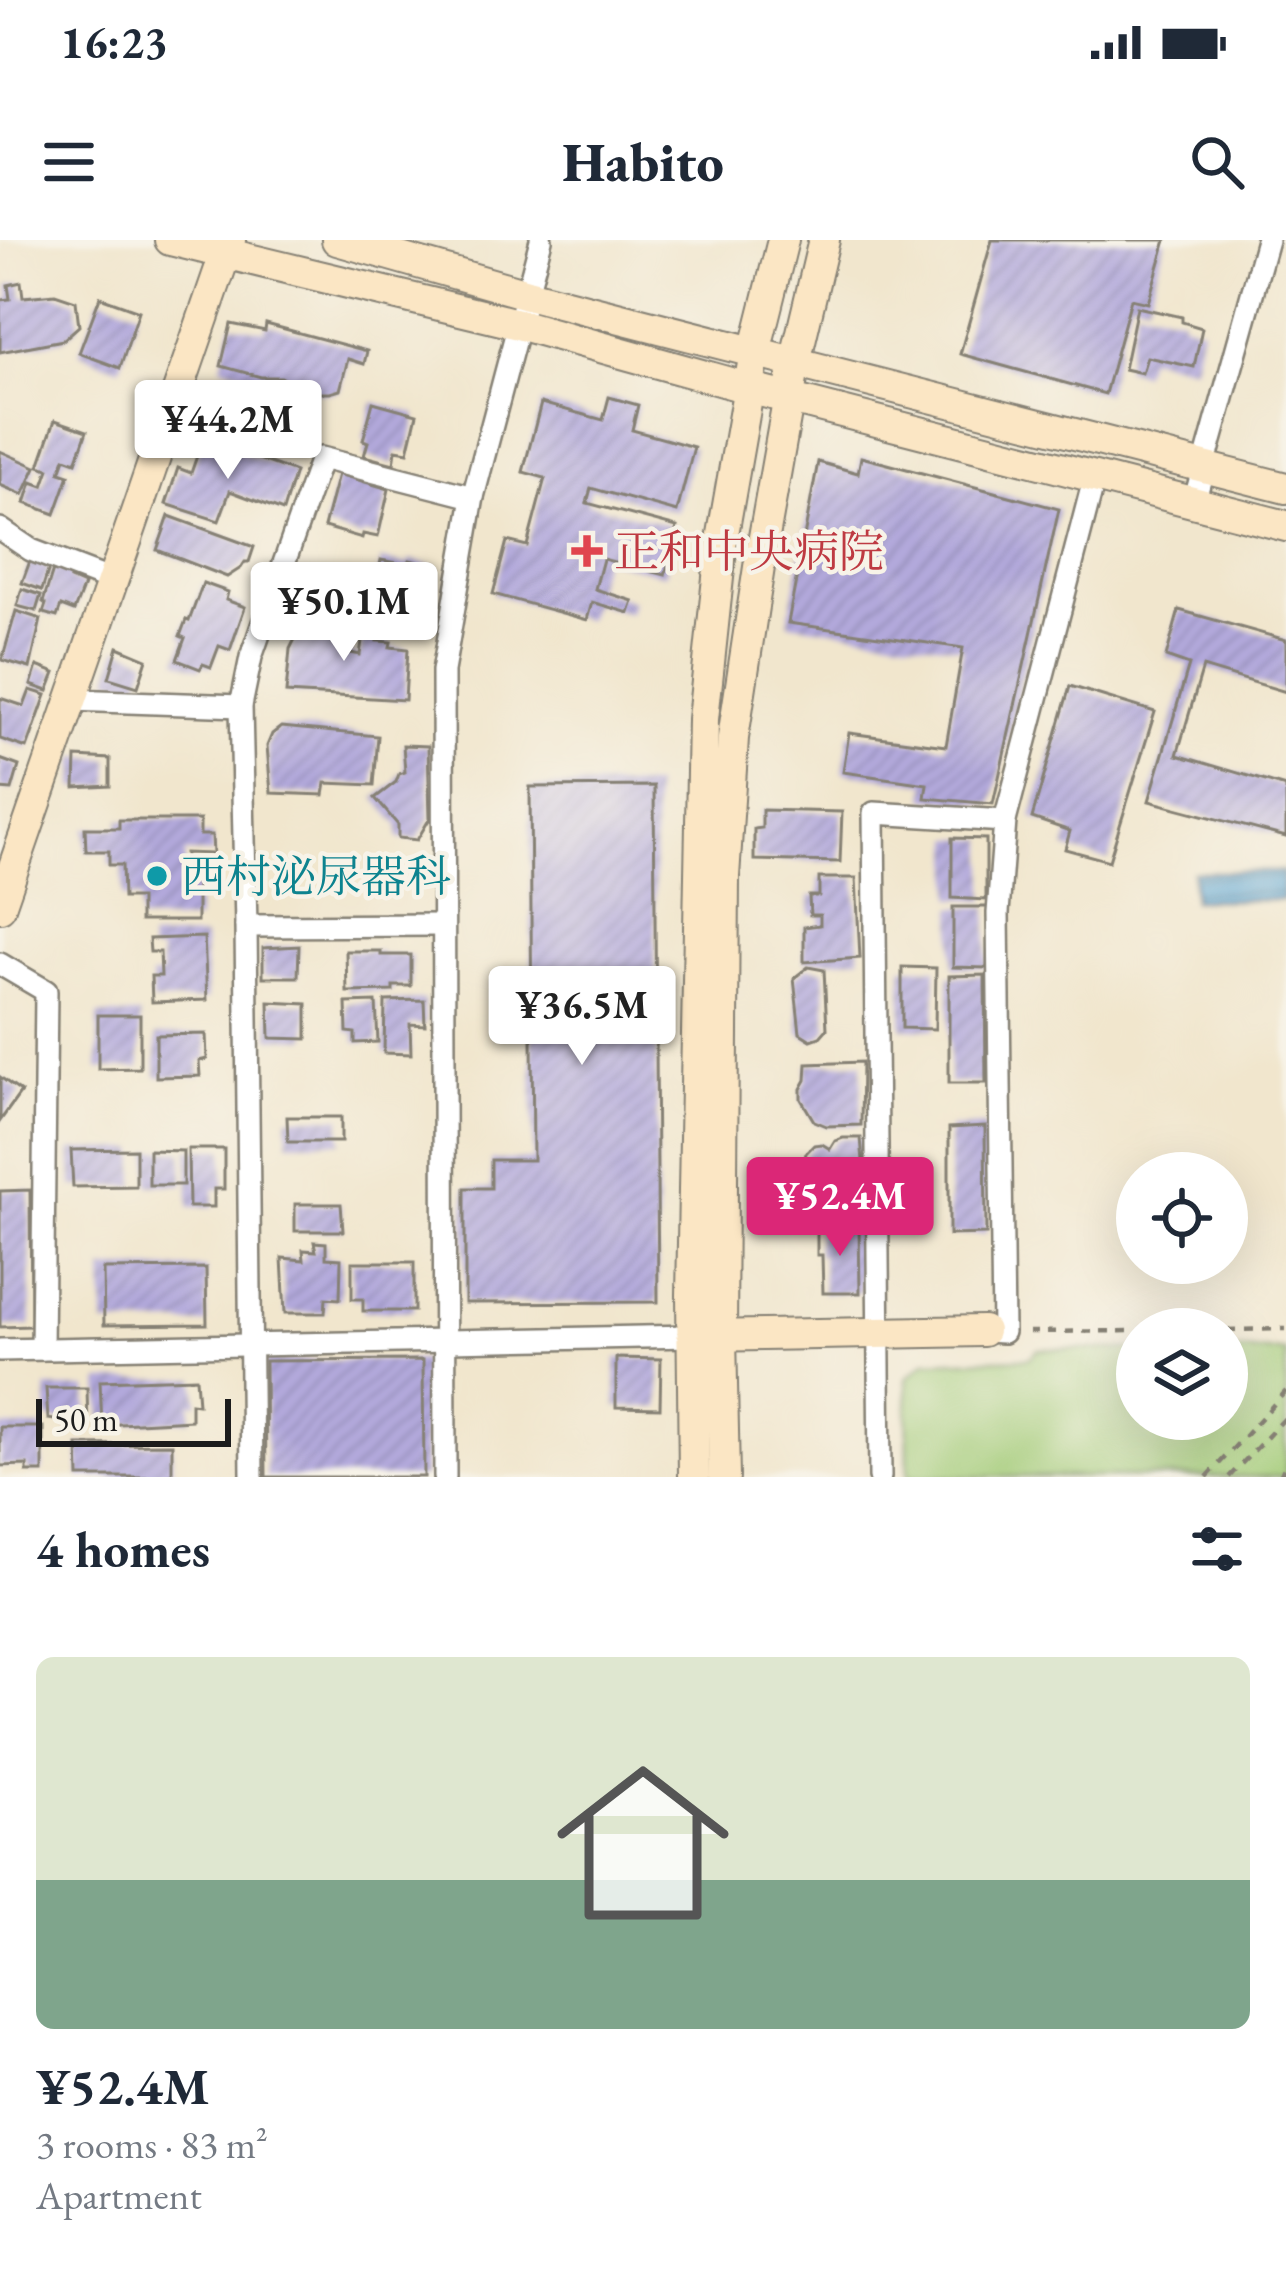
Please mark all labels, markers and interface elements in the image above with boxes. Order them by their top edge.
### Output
text: 16:23 [60,13,168,71]
text: Habito [562,127,724,197]
icon: menu [36,129,102,195]
icon: search [1184,129,1250,195]
pin: ¥44.2M [130,380,326,482]
text: ¥44.2M [162,393,294,444]
place label: 正和中央病院 [614,522,884,580]
marker: 正和中央病院 [571,535,603,567]
pin: ¥50.1M [246,562,442,664]
text: ¥50.1M [278,575,410,626]
place label: 西村泌尿器科 [181,847,451,905]
marker: 西村泌尿器科 [144,863,170,889]
pin: ¥36.5M [484,966,680,1068]
text: ¥36.5M [516,979,648,1030]
map controls [1116,1152,1248,1440]
button: locate [1116,1152,1248,1284]
pin: ¥52.4M [742,1157,938,1259]
text: ¥52.4M [774,1170,906,1221]
button: layers [1116,1308,1248,1440]
scale bar [36,1393,231,1446]
text: 50 m [54,1398,118,1441]
text: 4 homes [36,1516,210,1582]
icon: filters [1184,1516,1250,1582]
icon: home [535,1735,751,1951]
text: ¥52.4M [36,2053,210,2119]
text: 3 rooms · 83 m² [36,2119,268,2170]
text: Apartment [36,2170,202,2221]

